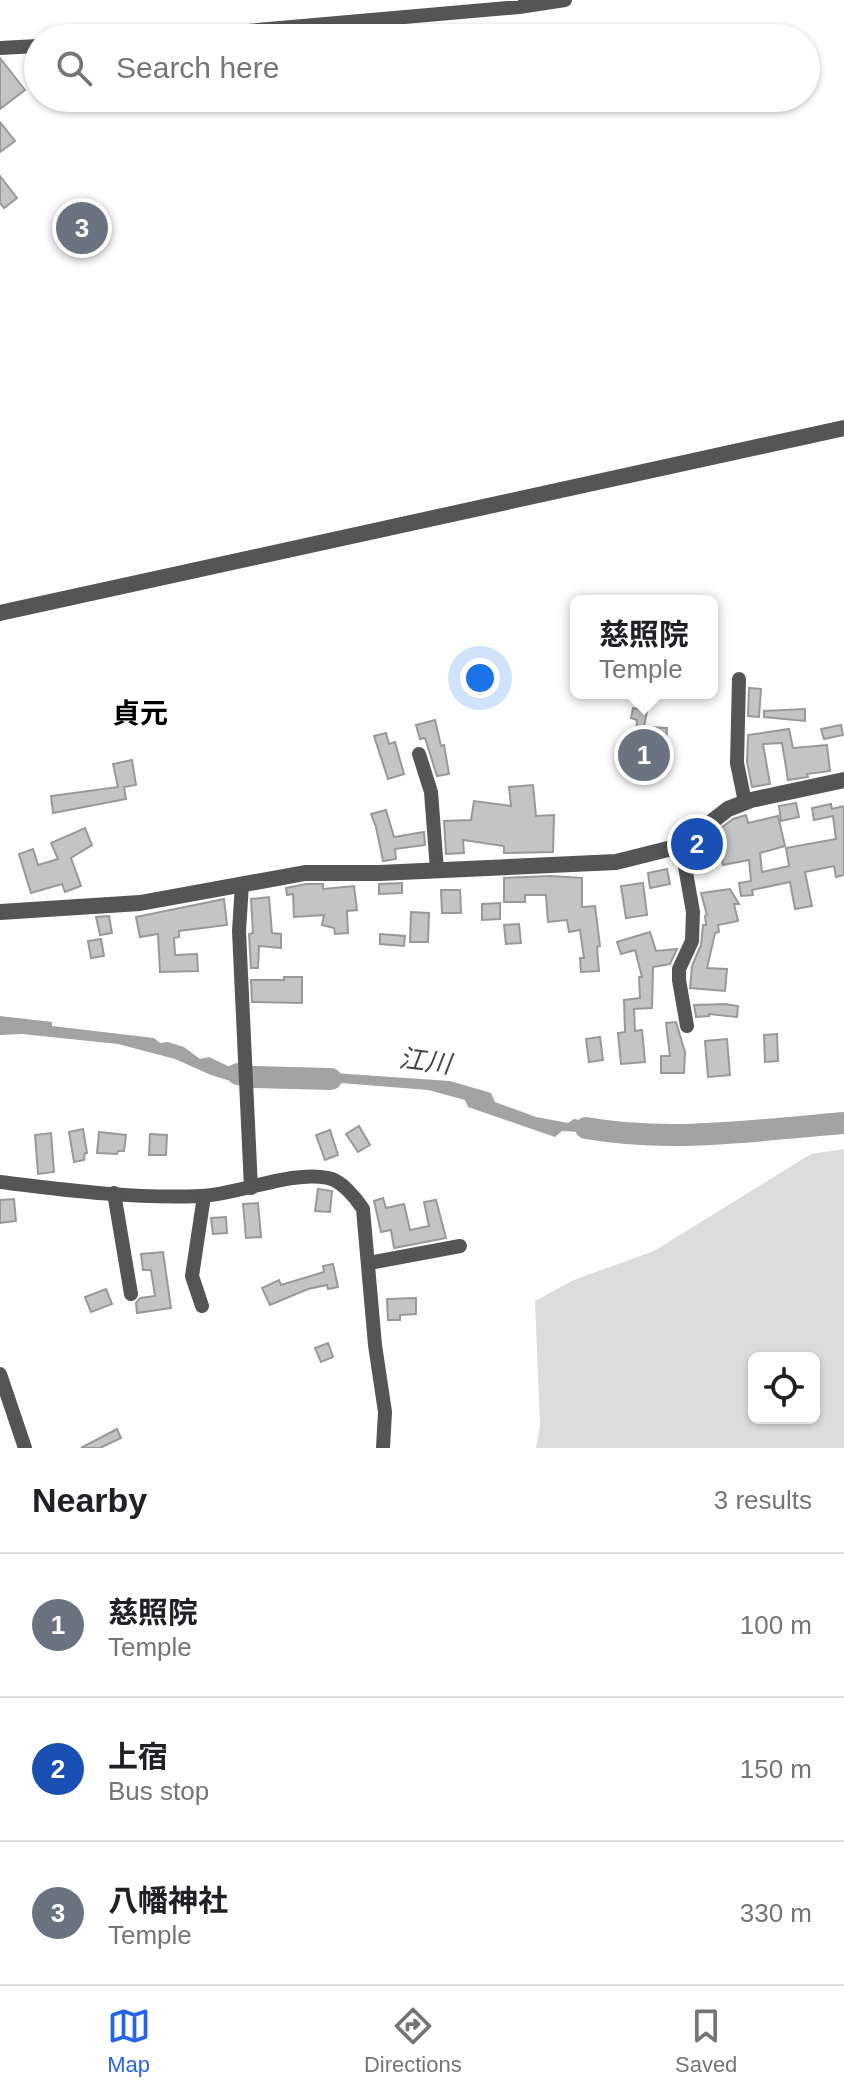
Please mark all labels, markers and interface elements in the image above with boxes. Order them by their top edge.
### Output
search box [24,24,820,112]
icon: search [52,46,96,90]
text: Search here [116,51,279,84]
pin: 3 [56,198,108,258]
popup [570,595,718,699]
text: 慈照院 [599,618,689,651]
text: Temple [599,654,683,684]
your location [460,658,500,698]
district label: 貞元 [112,698,168,729]
pin: 1 [618,725,670,785]
pin: 2 [671,814,723,874]
water label: 江川 [397,1043,456,1079]
map controls [748,1352,820,1424]
button: locate [748,1352,820,1424]
text: Nearby [32,1481,147,1519]
text: 3 results [714,1485,812,1515]
text: 慈照院 [108,1596,198,1629]
text: 1 [51,1610,65,1640]
text: 100 m [740,1610,812,1640]
text: Temple [108,1632,192,1662]
text: 上宿 [108,1740,168,1773]
text: 2 [51,1754,65,1784]
text: 150 m [740,1754,812,1784]
text: Bus stop [108,1776,209,1806]
text: 八幡神社 [108,1884,228,1917]
text: 3 [51,1898,65,1928]
text: 330 m [740,1898,812,1928]
text: Temple [108,1920,192,1950]
tab: Map [107,2004,151,2078]
tab: Directions [364,2004,462,2078]
tab: Saved [675,2004,737,2078]

